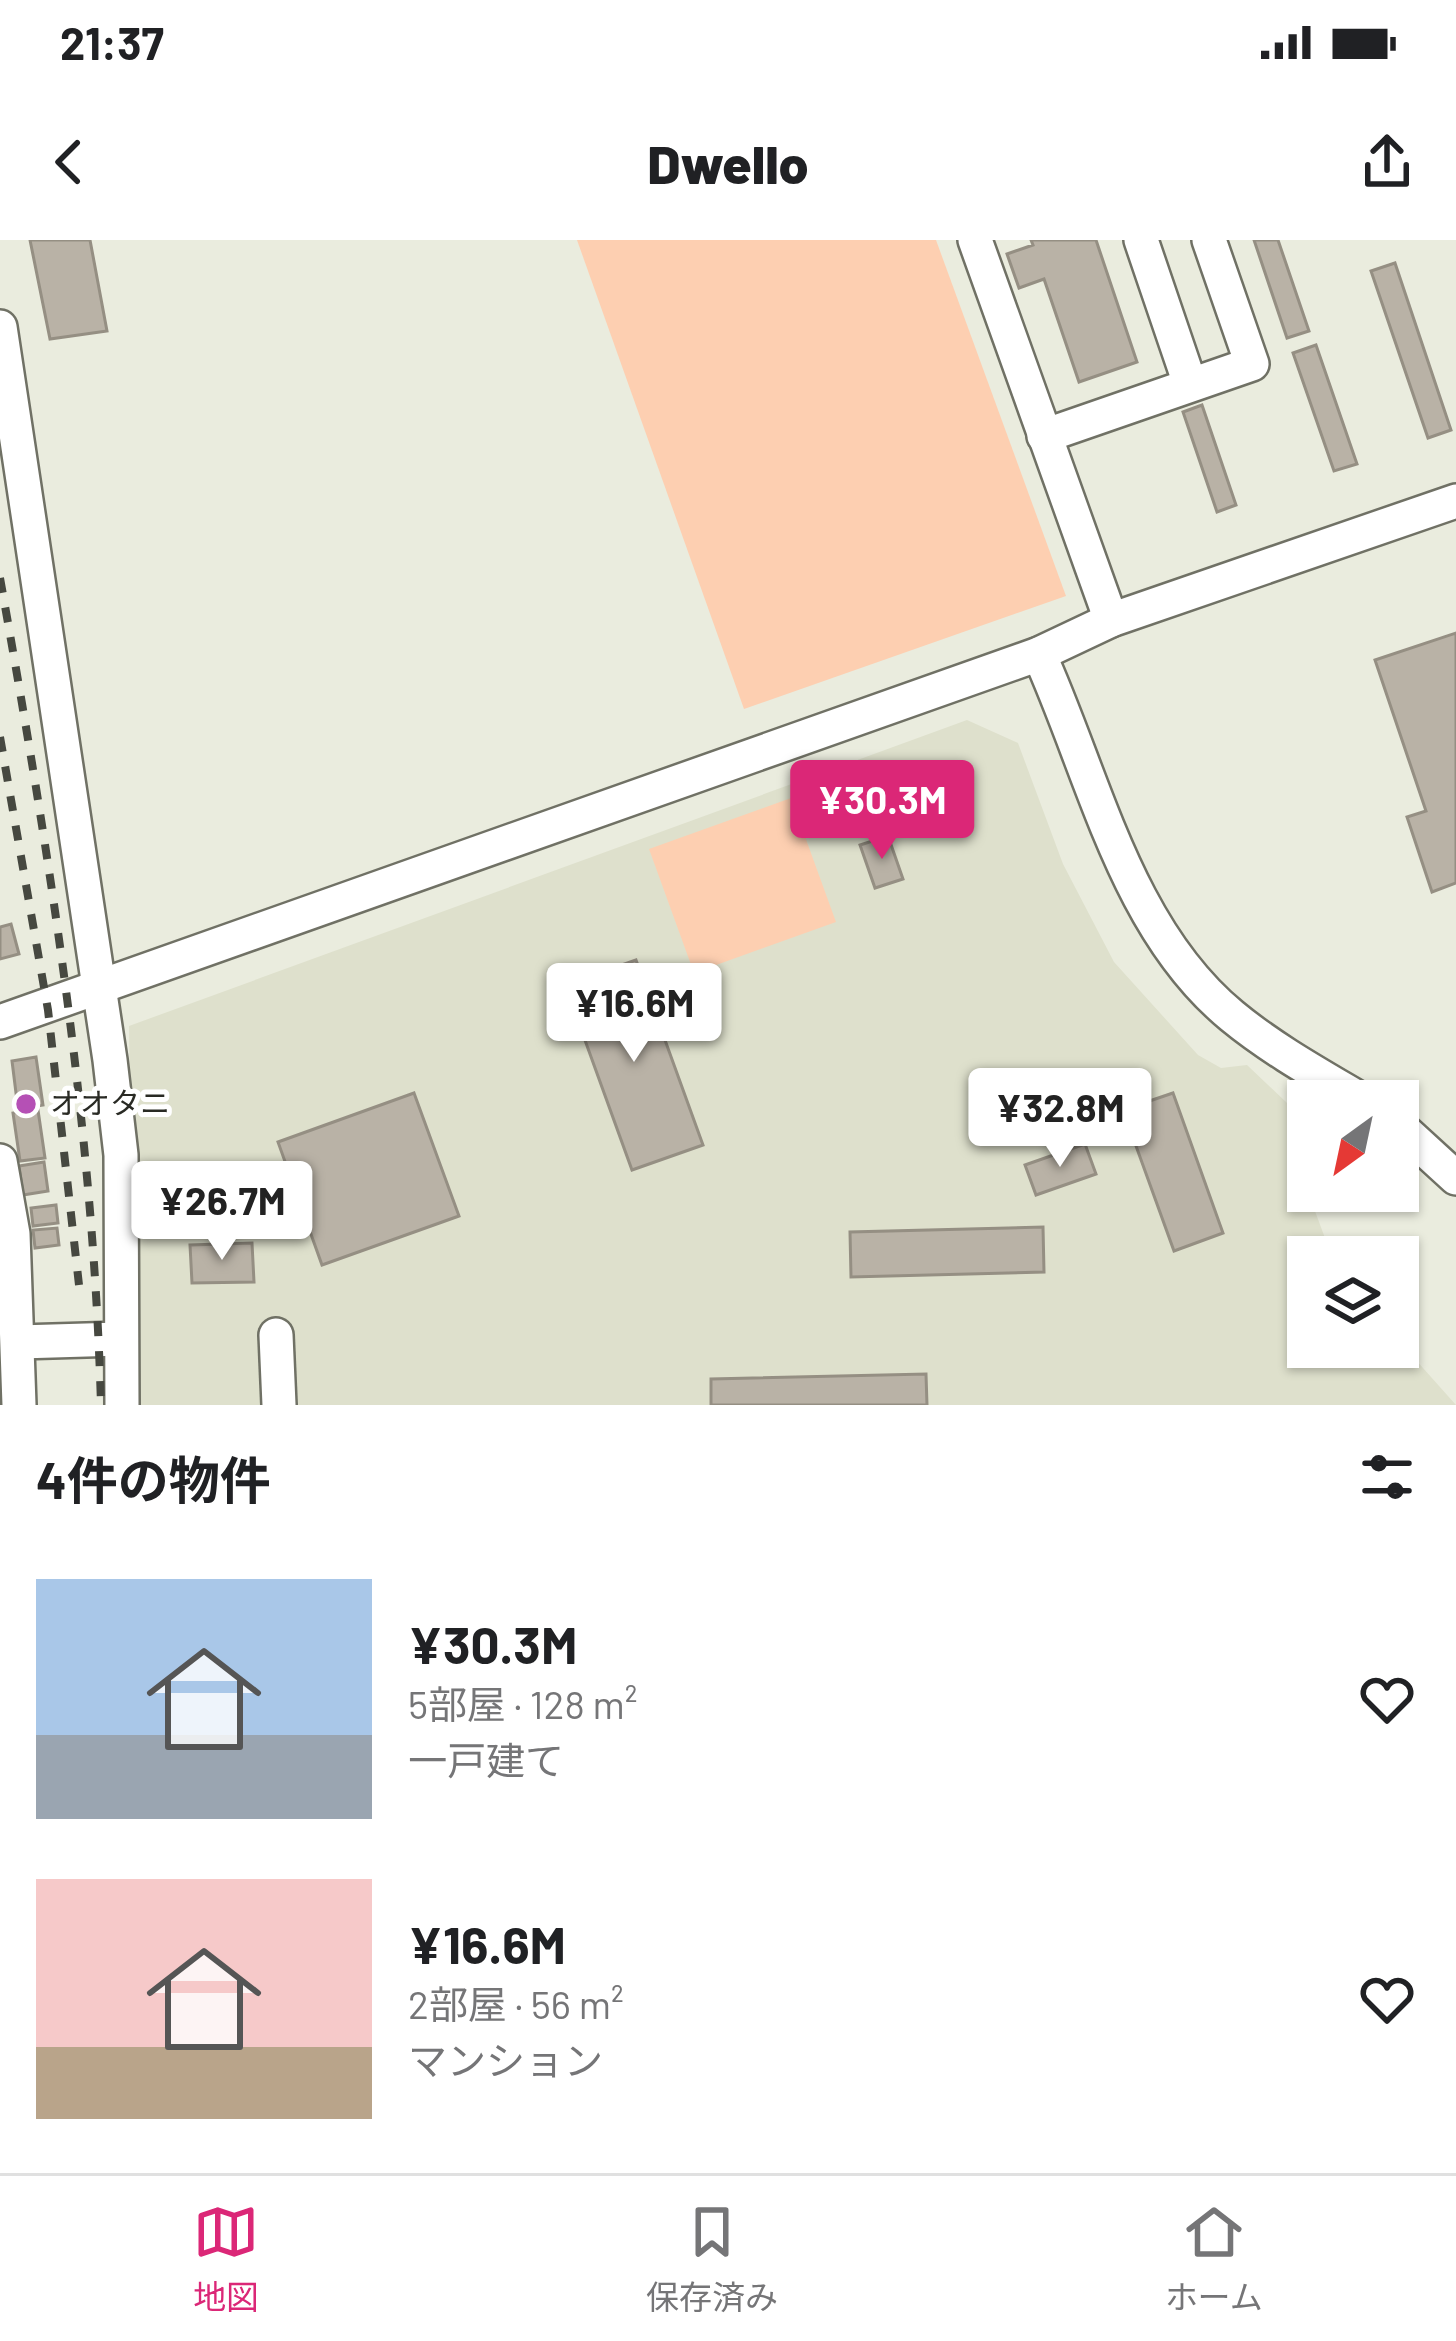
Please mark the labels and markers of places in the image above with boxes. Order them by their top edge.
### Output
pin: ¥30.3M [784,760,980,862]
pin: ¥16.6M [536,963,732,1065]
pin: ¥32.8M [962,1068,1158,1170]
place label: オオタニ [50,1084,170,1120]
marker: オオタニ [13,1091,39,1117]
pin: ¥26.7M [124,1161,320,1263]

